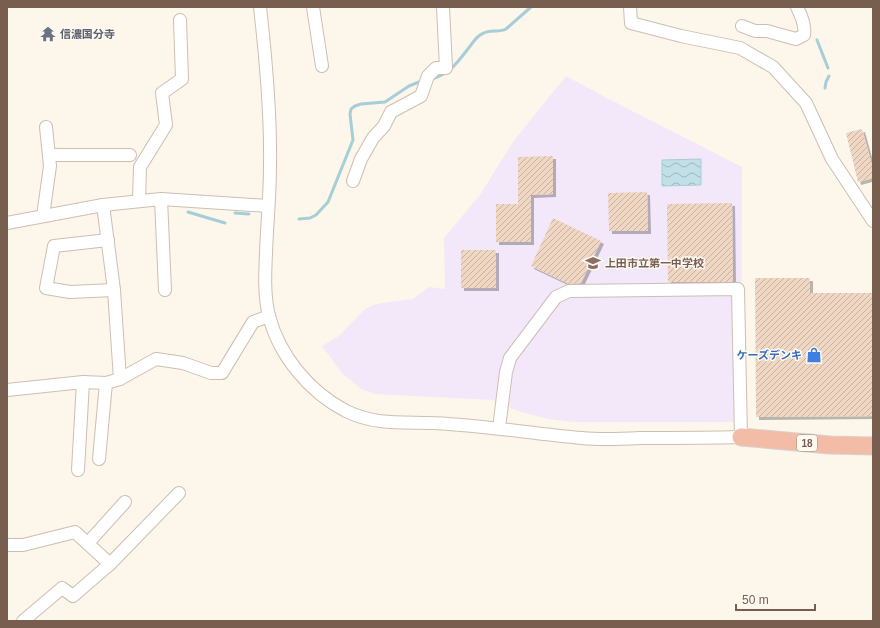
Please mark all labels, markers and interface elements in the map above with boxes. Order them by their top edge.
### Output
temple icon: 信濃国分寺 [39,25,57,43]
place label: 信濃国分寺 [60,28,115,40]
school or university icon: 上田市立第一中学校 [584,254,602,272]
place label: 上田市立第一中学校 [605,257,704,269]
shop icon: ケーズデンキ [805,346,823,364]
place label: ケーズデンキ [737,349,802,361]
road number: 18 [797,435,817,451]
scale bar [736,586,815,612]
text: 50 m [742,593,769,607]

